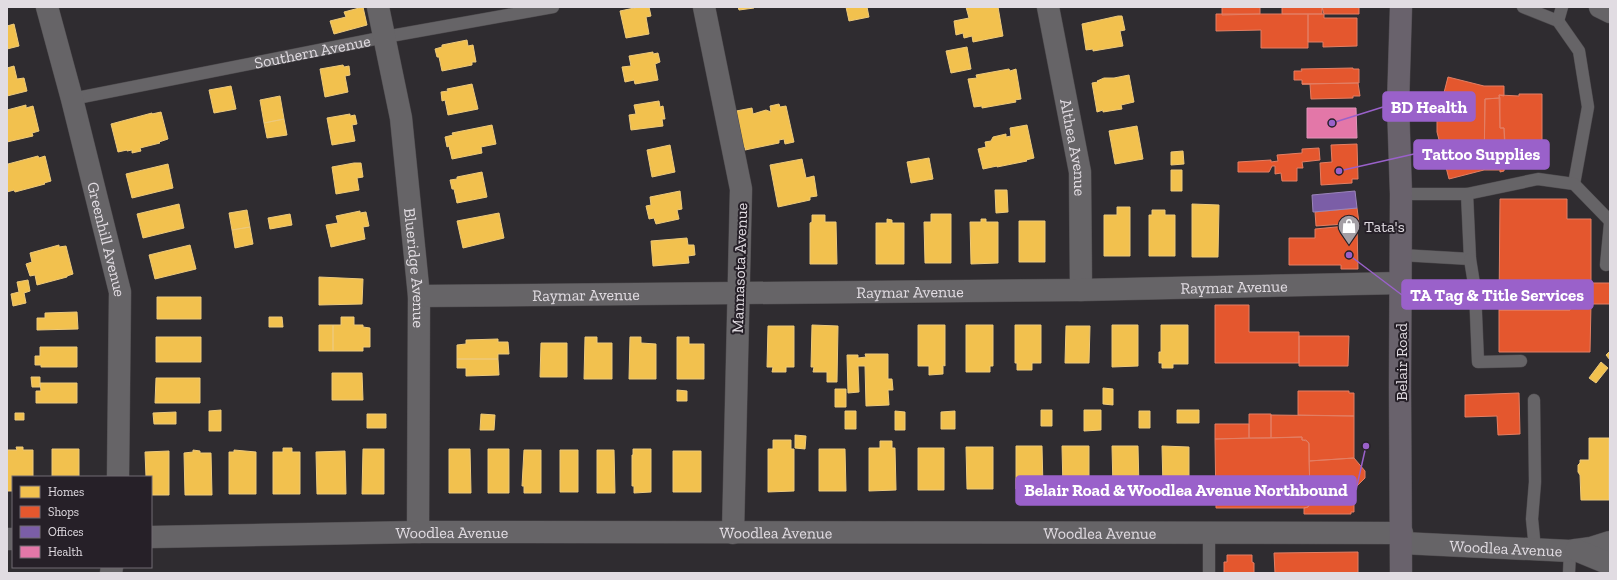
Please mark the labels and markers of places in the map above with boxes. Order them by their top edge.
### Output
callout: BD Health [1383,92,1475,121]
callout: Tattoo Supplies [1414,140,1549,169]
shop icon: Tata's [1336,213,1362,246]
place label: Tata's [1364,217,1405,236]
callout: TA Tag & Title Services [1402,280,1593,309]
callout: Belair Road & Woodlea Avenue Northbound [1016,476,1356,505]

